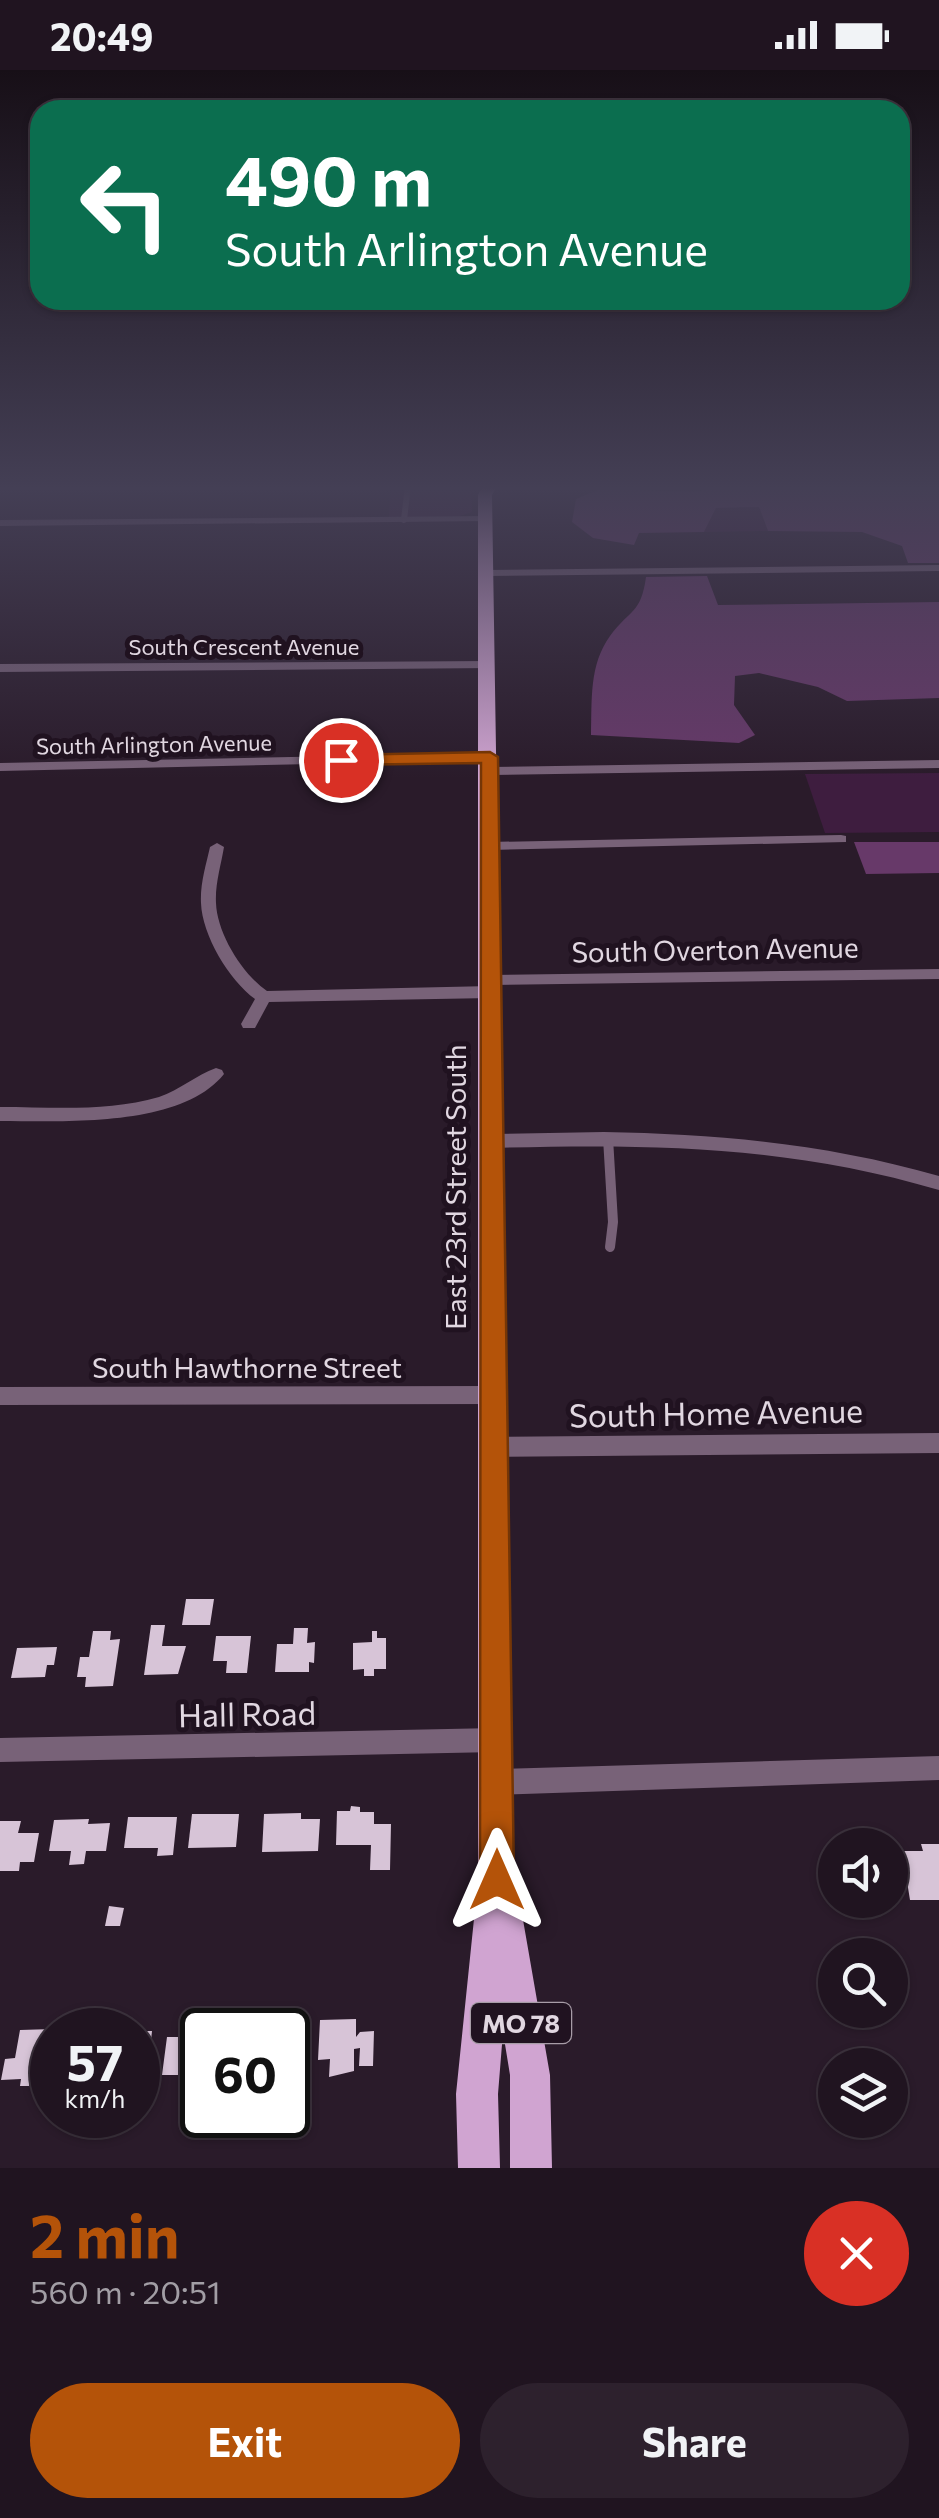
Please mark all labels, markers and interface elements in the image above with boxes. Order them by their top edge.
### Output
text: 20:49 [50,12,153,59]
text: 490 m [225,135,432,220]
icon: left [60,140,190,270]
text: South Arlington Avenue [225,220,708,275]
street label: South Crescent Avenue [129,633,359,660]
pin [299,718,384,803]
street label: South Arlington Avenue [36,728,272,760]
icon: arrive [314,733,369,788]
street label: South Overton Avenue [571,929,859,969]
street label: East 23rd Street South [438,1044,472,1330]
street label: South Hawthorne Street [92,1350,402,1384]
street label: South Home Avenue [569,1389,863,1435]
street label: Hall Road [178,1692,316,1734]
position arrow [445,1828,549,1932]
map controls [818,1828,908,2138]
button: sound [818,1828,908,1918]
button: search [818,1938,908,2028]
road number: MO 78 [471,2003,571,2043]
speed limit sign: 60 [180,2008,310,2138]
text: 57 [67,2030,123,2091]
button: layers [818,2048,908,2138]
text: km/h [65,2083,125,2113]
text: 2 min [30,2197,179,2270]
button: close [804,2201,909,2306]
text: 560 m · 20:51 [30,2271,221,2311]
button: Exit [30,2383,460,2498]
button: Share [480,2383,909,2498]

